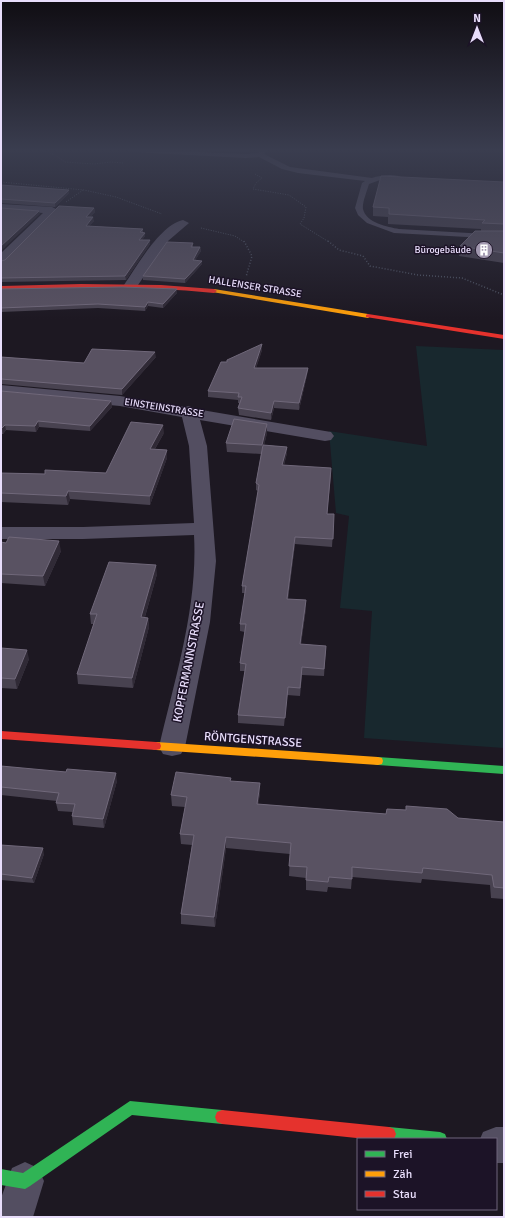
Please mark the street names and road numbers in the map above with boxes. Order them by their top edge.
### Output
street label: HALLENSER STRASSE [208,274,303,300]
street label: EINSTEINSTRASSE [124,396,205,420]
street label: KOPFERMANNSTRASSE [170,600,208,723]
street label: RÖNTGENSTRASSE [203,729,303,751]

